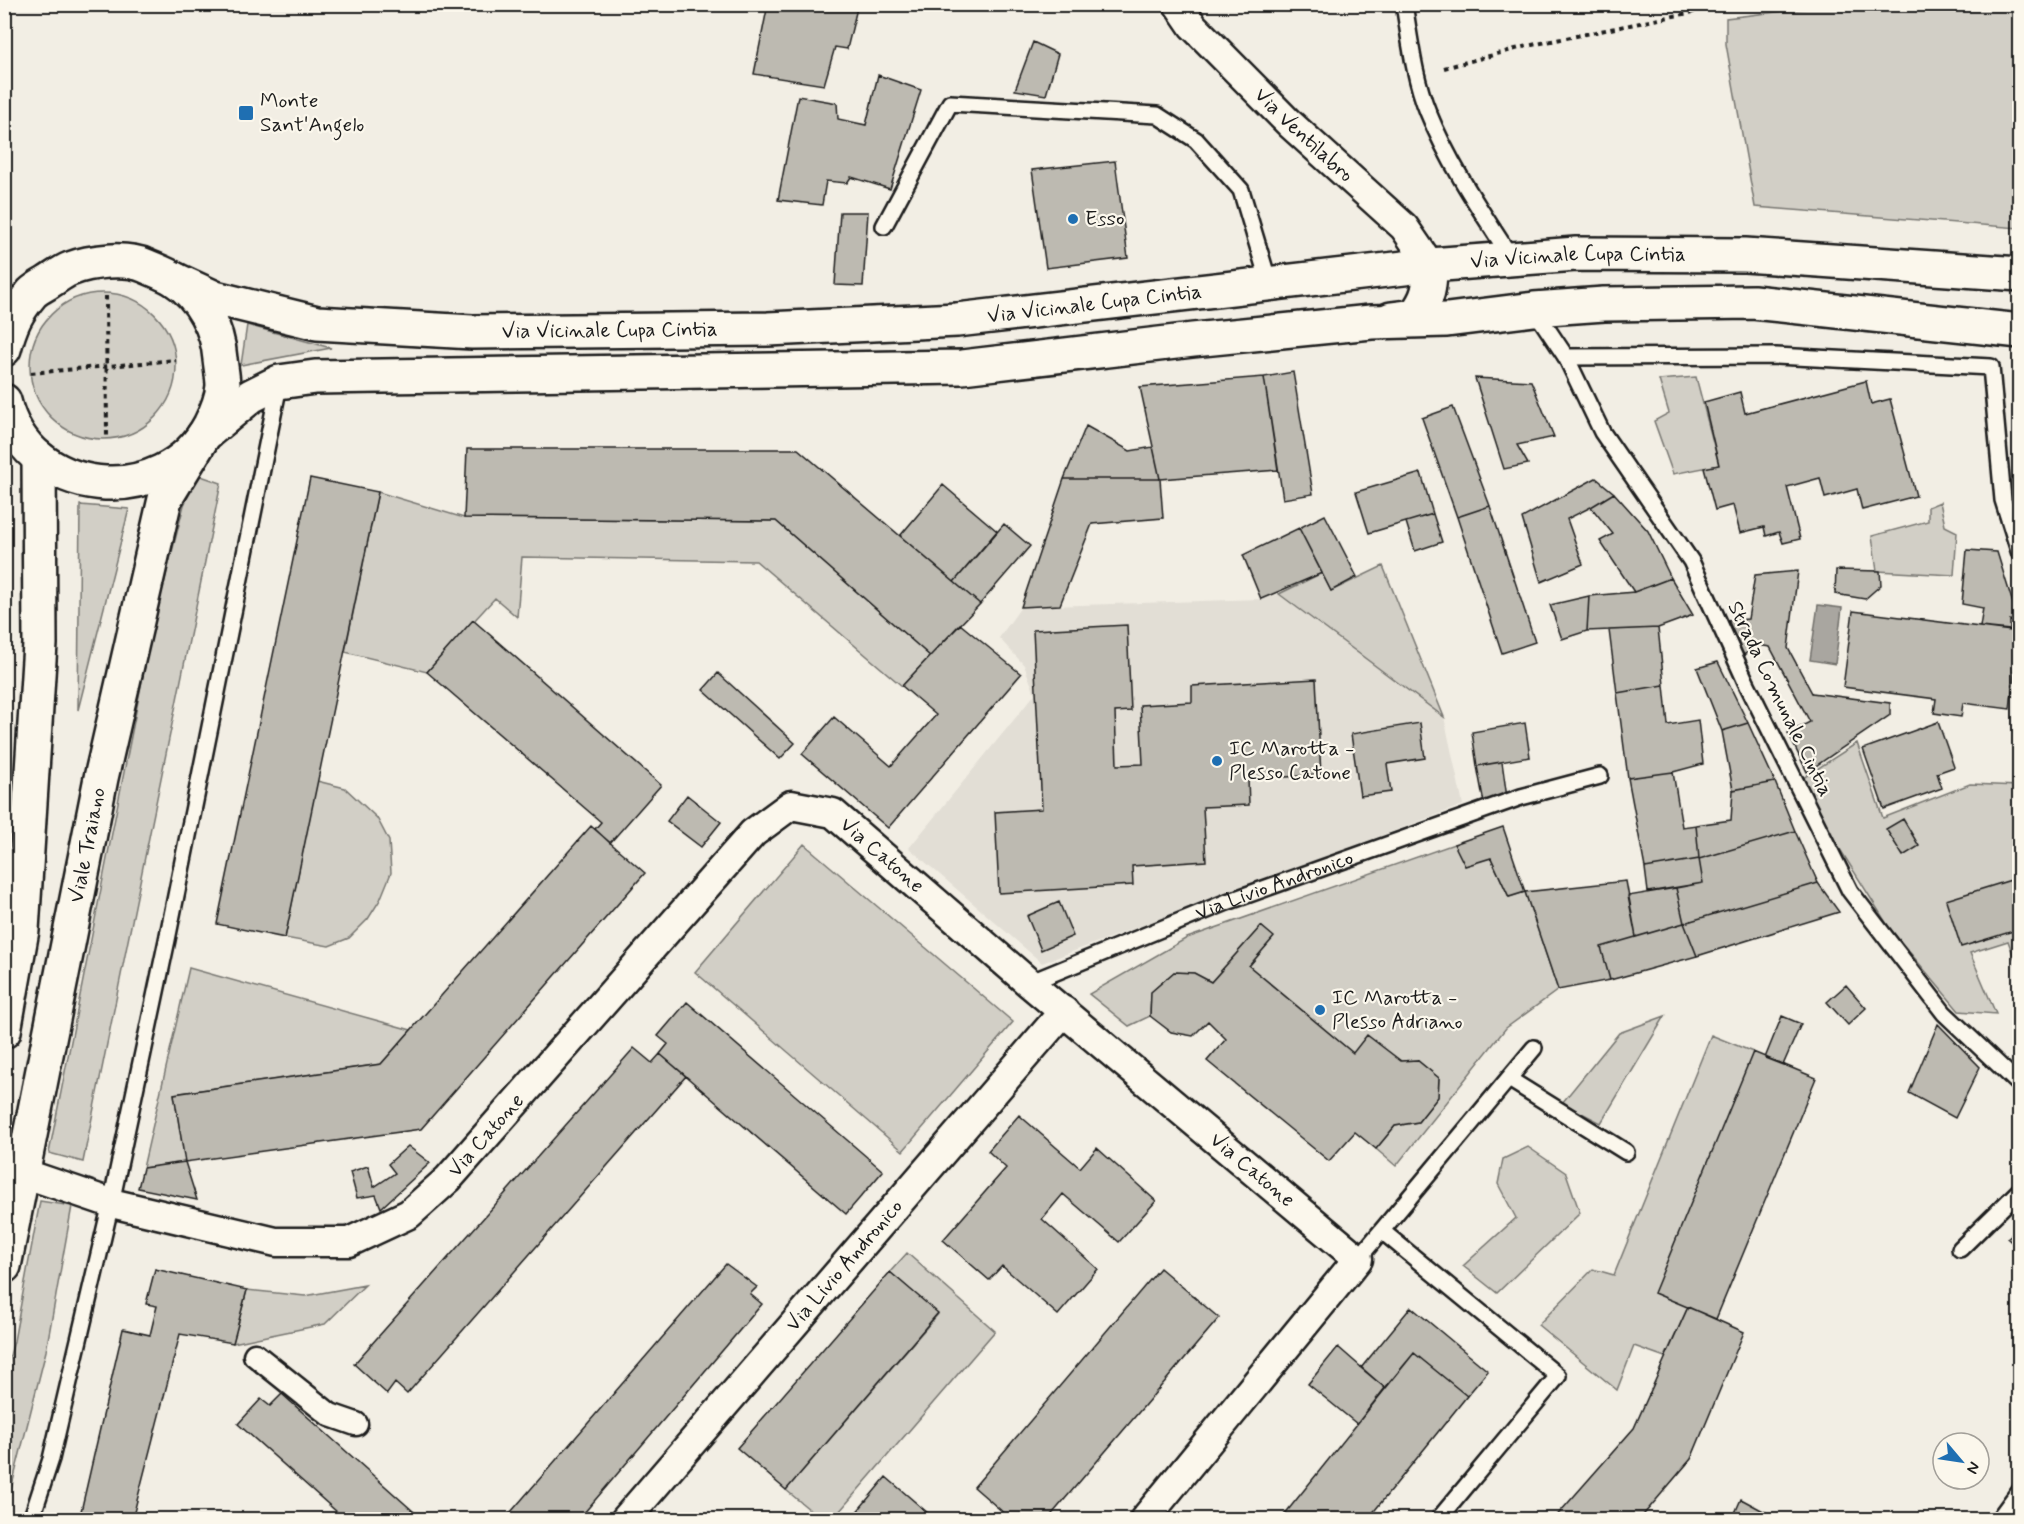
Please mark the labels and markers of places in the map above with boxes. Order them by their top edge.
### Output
place label: Monte Sant'Angelo [260,87,364,141]
marker: Monte Sant'Angelo [237,104,255,122]
place label: Esso [1085,205,1124,233]
marker: Esso [1066,212,1080,226]
place label: IC Marotta - Plesso Catone [1229,735,1354,787]
marker: IC Marotta - Plesso Catone [1210,754,1224,768]
place label: IC Marotta - Plesso Adriano [1332,984,1463,1036]
marker: IC Marotta - Plesso Adriano [1313,1003,1327,1017]

